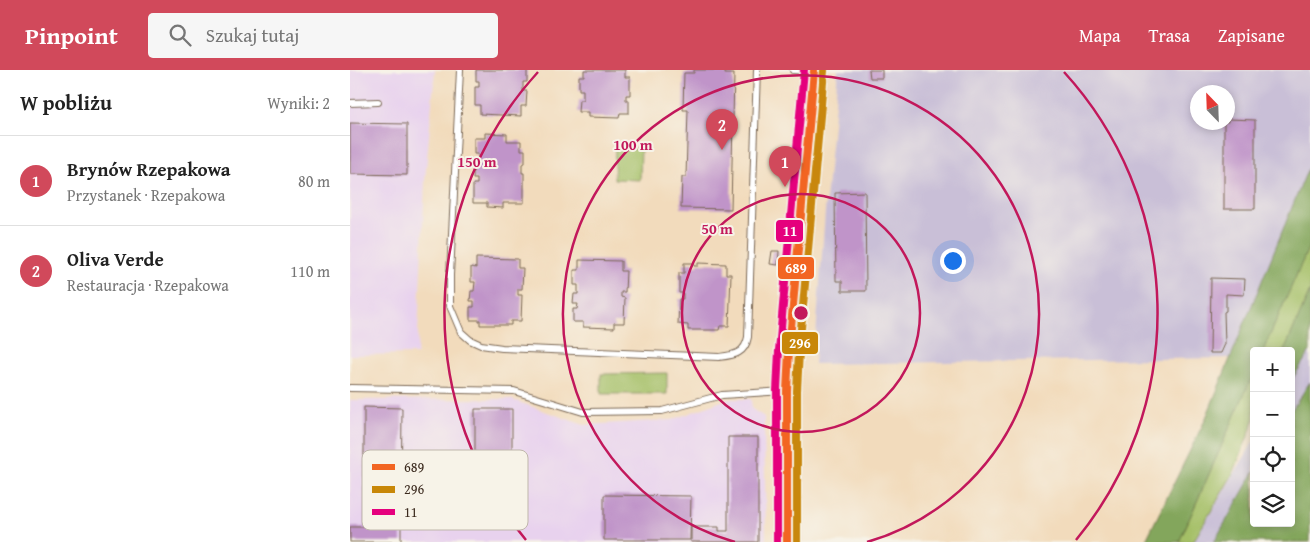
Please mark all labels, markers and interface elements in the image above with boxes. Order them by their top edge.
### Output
search box [148,13,498,58]
text: Pinpoint [25,18,118,53]
icon: search [166,21,194,49]
text: Szukaj tutaj [206,21,299,49]
text: Mapa [1079,22,1120,49]
text: Trasa [1148,22,1190,49]
text: Zapisane [1218,22,1285,49]
north arrow [1190,85,1235,130]
text: W pobliżu [20,87,112,118]
text: Wyniki: 2 [267,91,330,115]
pin: 2 [706,109,738,150]
text: 100 m [613,134,653,155]
pin: 1 [769,146,801,187]
text: 150 m [457,151,497,172]
text: Brynów Rzepakowa [67,155,231,183]
text: 1 [32,169,40,193]
text: 80 m [298,169,330,193]
text: Przystanek · Rzepakowa [67,183,225,207]
text: 50 m [701,218,733,239]
line badge: 11 [775,219,804,243]
text: 11 [783,221,797,241]
text: Oliva Verde [67,245,164,273]
your location [940,248,966,274]
line badge: 689 [777,256,815,280]
text: 689 [785,258,807,278]
text: 2 [32,259,40,283]
text: 110 m [290,259,330,283]
text: Restauracja · Rzepakowa [67,273,229,297]
centre of rings [792,304,810,322]
line badge: 296 [781,331,819,355]
text: 296 [789,333,811,353]
map controls [1250,347,1295,527]
button: + [1250,347,1295,392]
button: − [1250,392,1295,437]
button: locate [1250,437,1295,482]
legend [362,450,528,530]
text: 689 [404,457,424,477]
text: 296 [404,479,424,499]
button: layers [1250,482,1295,527]
text: 11 [404,502,417,522]

